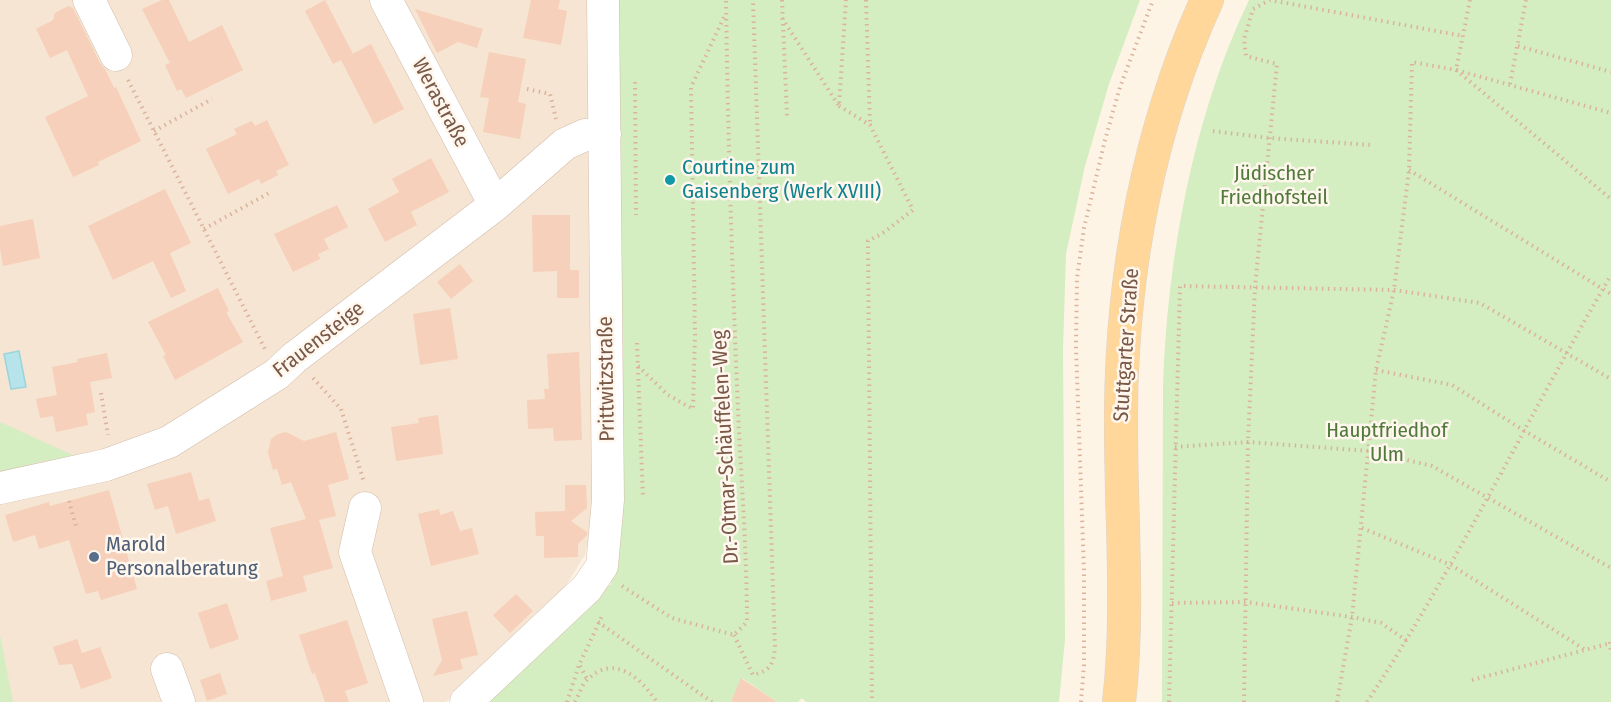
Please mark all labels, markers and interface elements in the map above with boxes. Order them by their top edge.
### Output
street label: Werastraße [406,54,474,152]
place label: Courtine zum Gaisenberg (Werk XVIII) [682,155,881,205]
park label: Jüdischer Friedhofsteil [1220,161,1328,211]
marker: Courtine zum Gaisenberg (Werk XVIII) [663,173,677,187]
street label: Stuttgarter Straße [1109,267,1145,423]
street label: Frauensteige [268,297,370,383]
street label: Prittwitzstraße [593,316,621,442]
street label: Dr.-Otmar-Schäuffelen-Weg [707,329,745,565]
park label: Hauptfriedhof Ulm [1326,418,1448,468]
place label: Marold Personalberatung [106,532,258,582]
marker: Marold Personalberatung [87,550,101,564]

